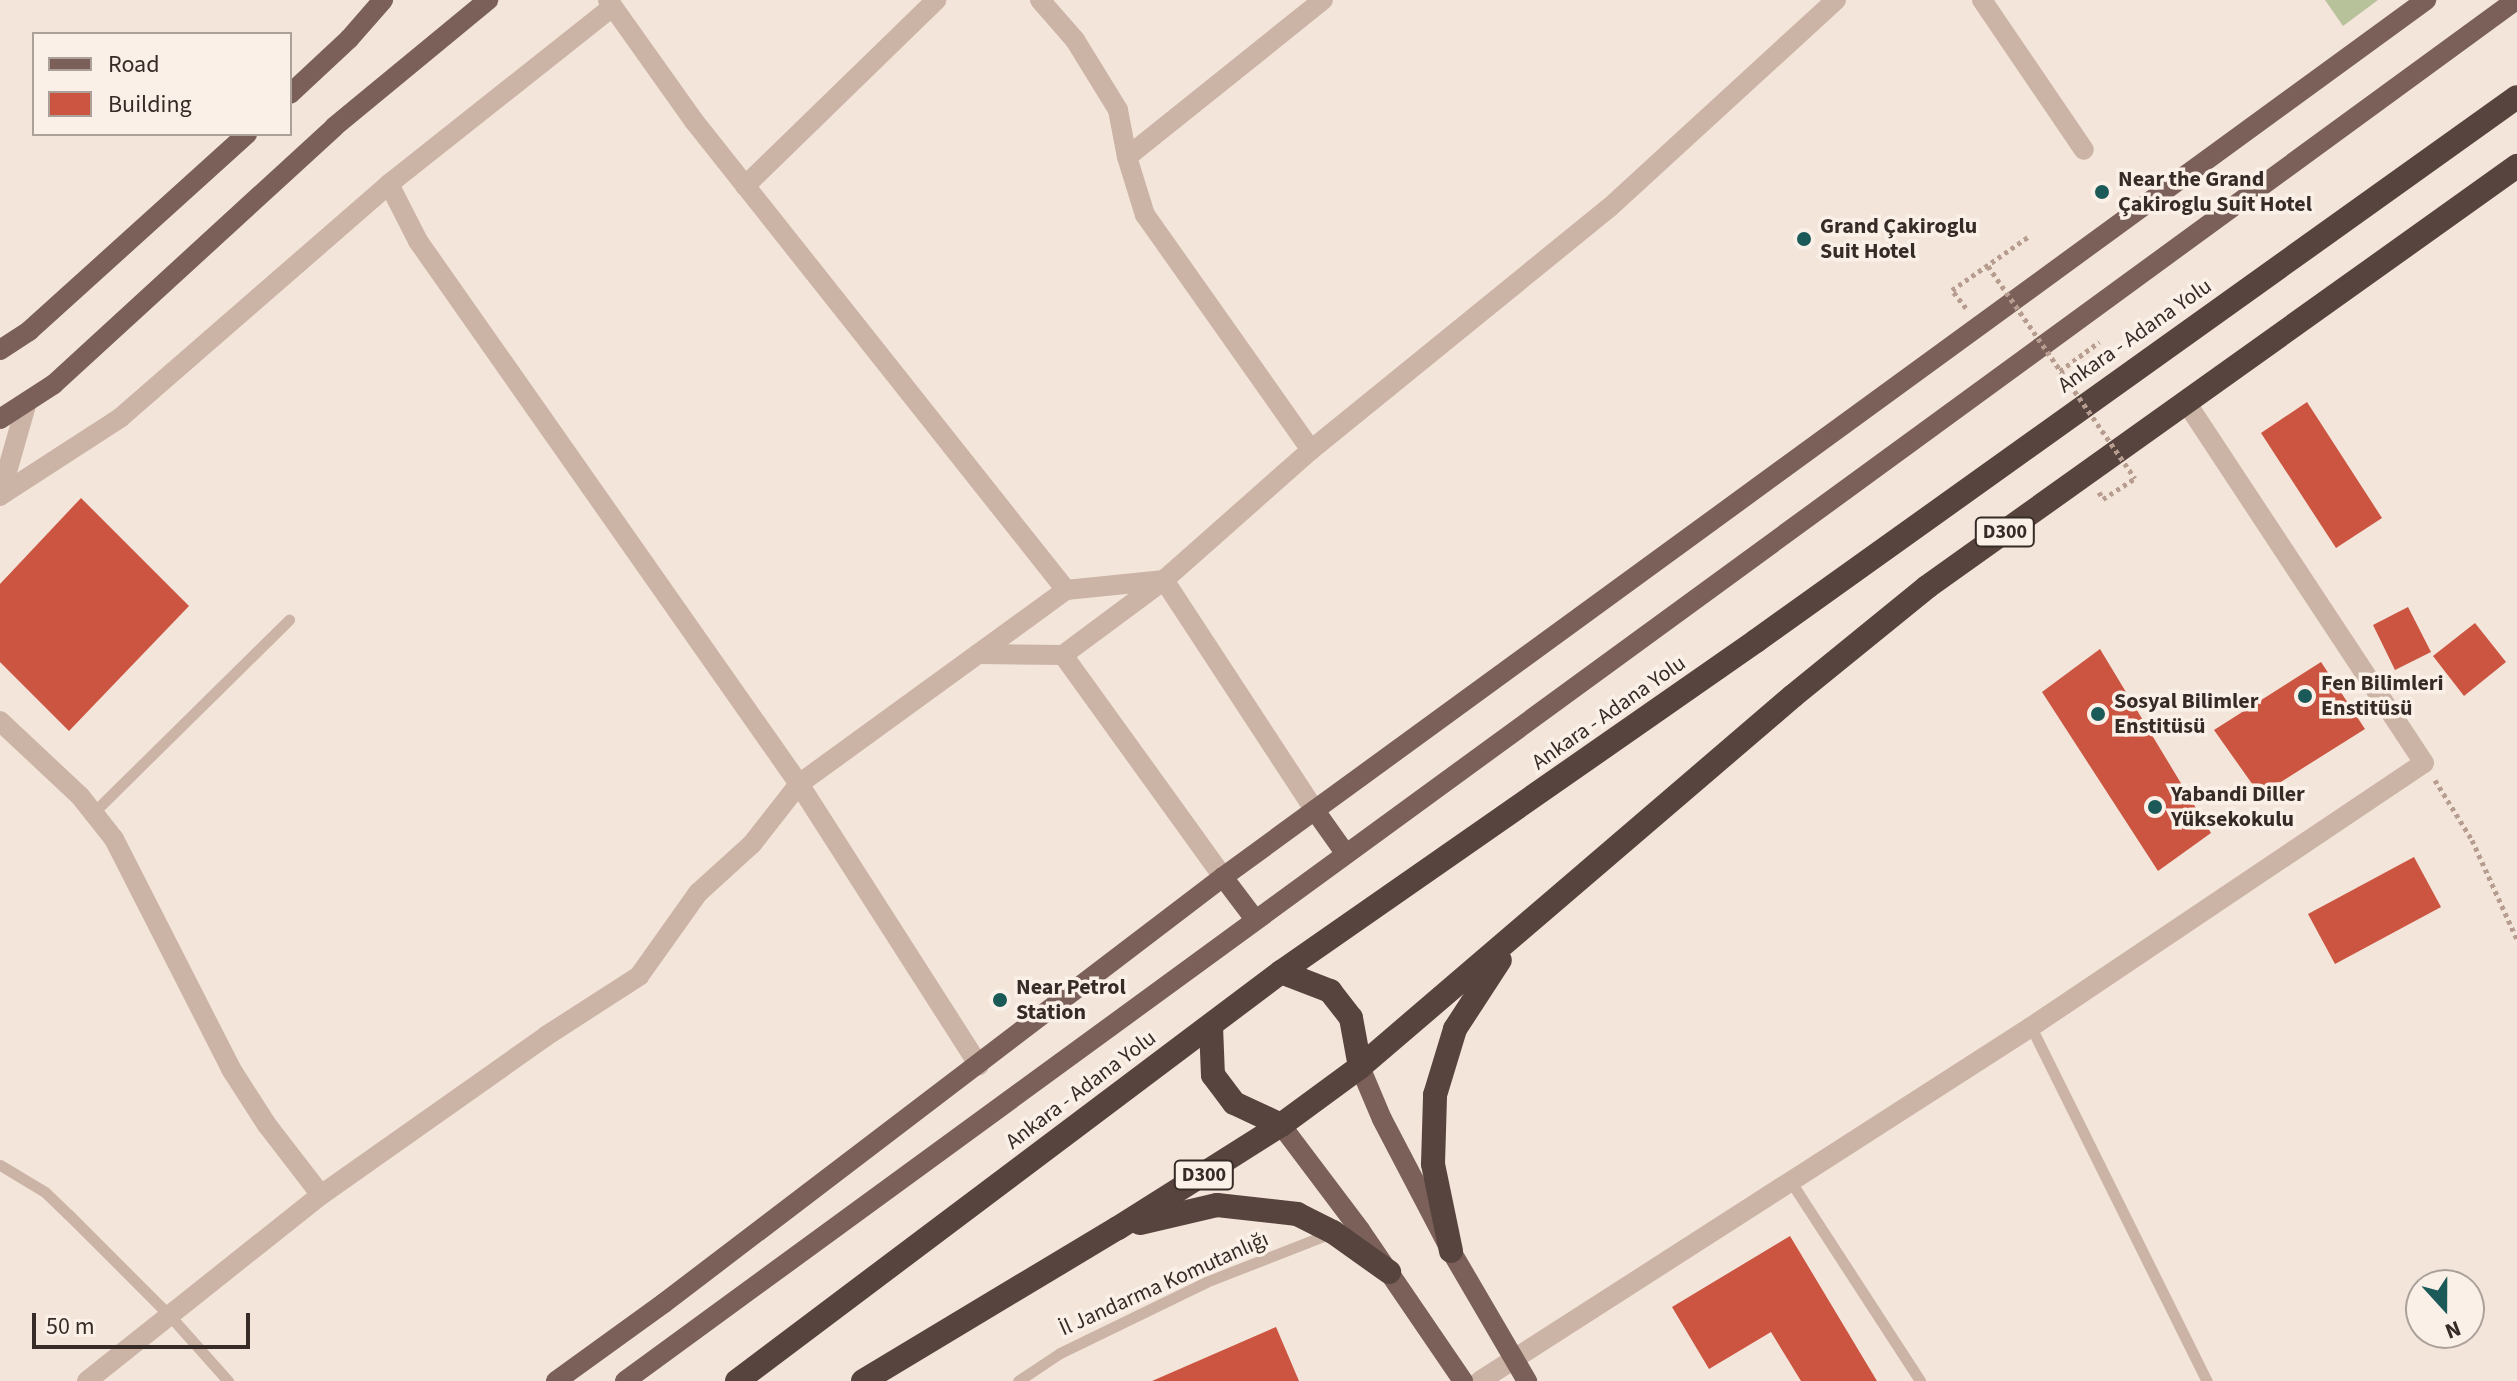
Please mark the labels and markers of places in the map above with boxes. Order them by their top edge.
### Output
place label: Near the Grand Çakiroglu Suit Hotel [2118,166,2312,218]
marker: Near the Grand Çakiroglu Suit Hotel [2093,183,2111,201]
place label: Grand Çakiroglu Suit Hotel [1820,213,1977,264]
marker: Grand Çakiroglu Suit Hotel [1795,230,1813,248]
place label: Fen Bilimleri Enstitüsü [2321,670,2444,722]
marker: Fen Bilimleri Enstitüsü [2296,687,2314,705]
place label: Sosyal Bilimler Enstitüsü [2114,688,2258,740]
marker: Sosyal Bilimler Enstitüsü [2089,705,2107,723]
place label: Yabandi Diller Yüksekokulu [2171,781,2305,832]
marker: Yabandi Diller Yüksekokulu [2146,798,2164,816]
place label: Near Petrol Station [1016,974,1126,1026]
marker: Near Petrol Station [991,991,1009,1009]

